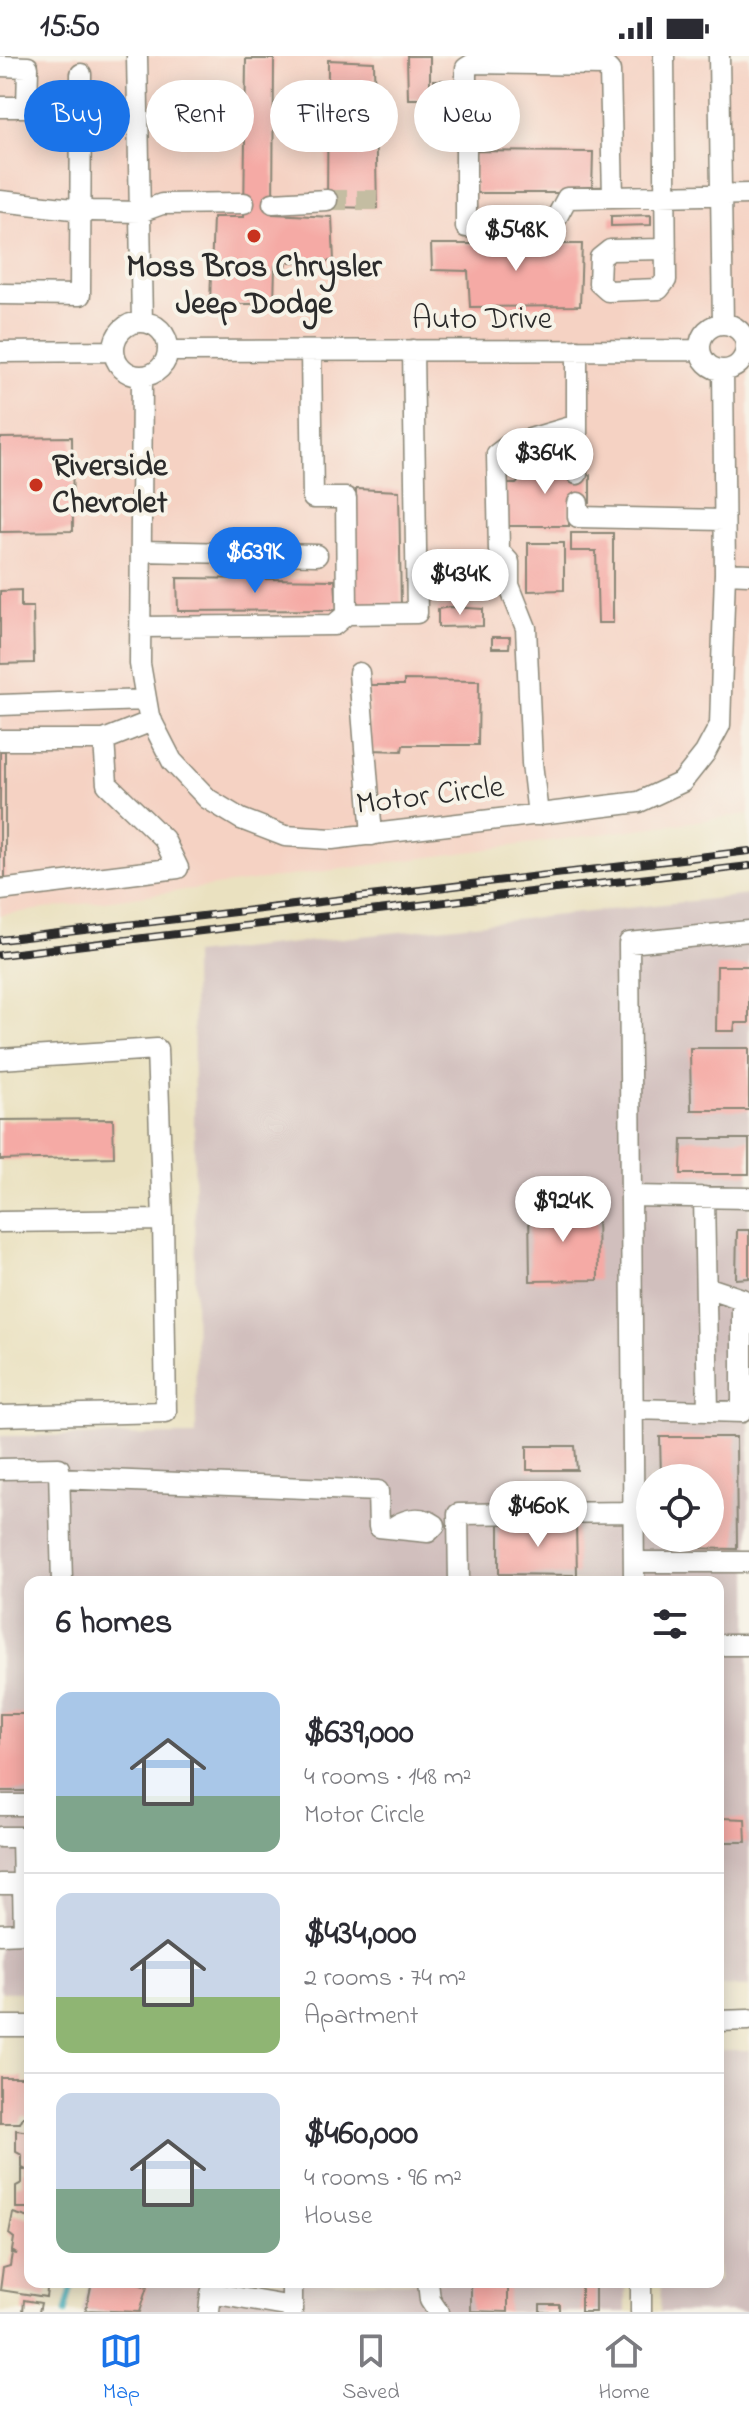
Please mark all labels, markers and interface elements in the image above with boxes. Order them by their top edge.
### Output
text: 15:50 [40,6,99,50]
chip: Buy [24,80,130,152]
chip: Rent [146,80,254,152]
chip: Filters [270,80,398,152]
chip: New [414,80,520,152]
pin: $548K [460,205,572,273]
text: $548K [484,212,548,250]
marker: Moss Bros Chrysler Jeep Dodge [245,227,263,245]
place label: Moss Bros Chrysler Jeep Dodge [126,245,383,330]
street label: Auto Drive [412,297,553,344]
pin: $364K [489,428,601,496]
text: $364K [514,435,576,473]
place label: Riverside Chevrolet [52,444,169,528]
marker: Riverside Chevrolet [27,476,45,494]
pin: $639K [199,527,311,595]
text: $639K [226,534,284,572]
pin: $434K [404,549,516,617]
text: $434K [430,556,490,594]
street label: Motor Circle [353,765,507,829]
pin: $924K [507,1176,619,1244]
text: $924K [533,1183,593,1221]
map controls [636,1464,724,1552]
button: locate [636,1464,724,1552]
pin: $460K [482,1481,594,1549]
text: $460K [507,1488,569,1526]
text: 6 homes [56,1599,172,1649]
icon: filters [648,1602,692,1646]
text: $639,000 [304,1709,414,1759]
icon: home [120,1724,216,1820]
text: 4 rooms · 148 m² [304,1759,471,1797]
text: Motor Circle [304,1797,425,1835]
text: $434,000 [304,1910,417,1960]
icon: home [120,1925,216,2021]
text: 2 rooms · 74 m² [304,1960,466,1998]
text: Apartment [304,1998,418,2036]
text: $460,000 [304,2110,418,2160]
icon: home [120,2125,216,2221]
text: 4 rooms · 96 m² [304,2160,462,2198]
text: House [304,2198,372,2236]
tab: Map [99,2329,143,2409]
tab: Saved [342,2329,400,2409]
tab: Home [598,2329,650,2409]

